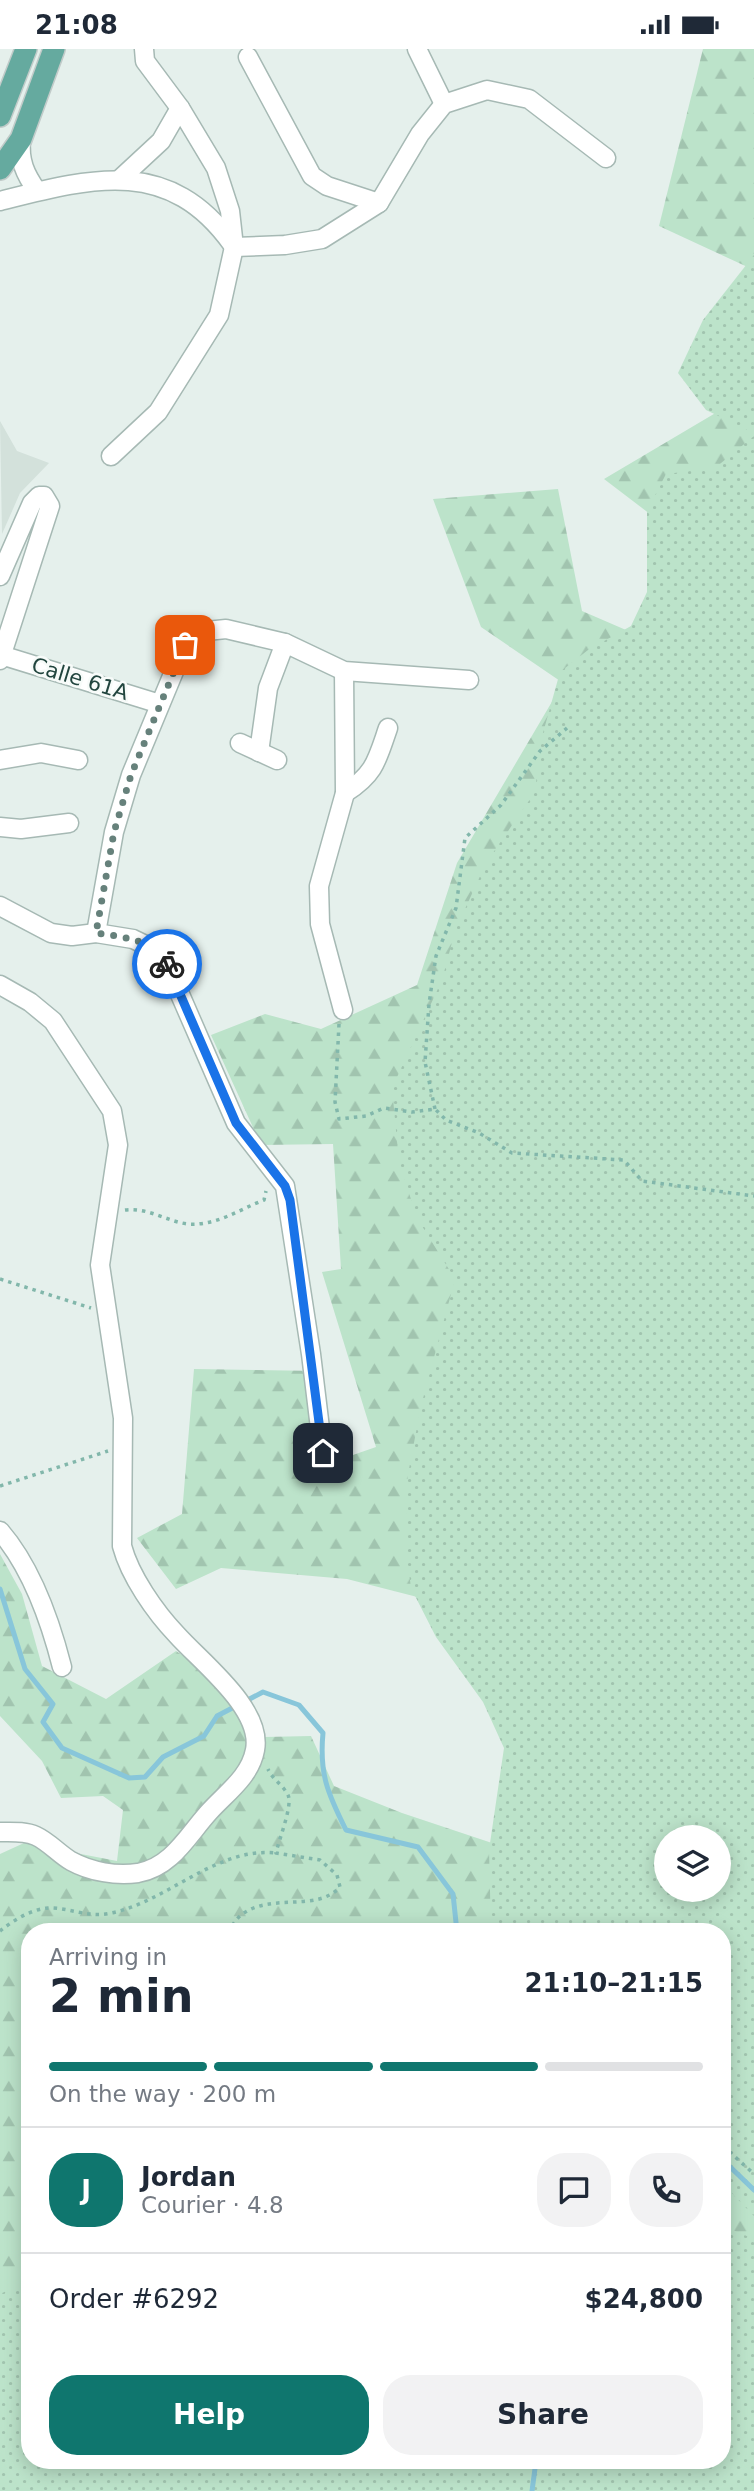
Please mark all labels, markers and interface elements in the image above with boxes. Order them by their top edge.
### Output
text: 21:08 [35,10,118,40]
pin [155,615,215,675]
icon: bag [166,626,204,664]
street label: Calle 61A [29,653,132,705]
courier [132,929,202,999]
icon: bike [148,945,186,983]
pin [293,1423,353,1483]
icon: home [304,1434,342,1472]
map controls [654,1825,731,1902]
button: layers [654,1825,731,1902]
text: Arriving in [49,1944,167,1970]
text: 21:10–21:15 [524,1968,703,1998]
text: 2 min [49,1969,193,2023]
text: On the way · 200 m [49,2081,276,2107]
button: chat [537,2153,611,2227]
button: phone [629,2153,703,2227]
text: Jordan [141,2162,236,2192]
text: J [81,2175,91,2205]
text: Courier · 4.8 [141,2192,284,2218]
text: Order #6292 [49,2284,219,2314]
text: $24,800 [585,2284,703,2314]
button: Help [49,2375,369,2455]
button: Share [383,2375,703,2455]

